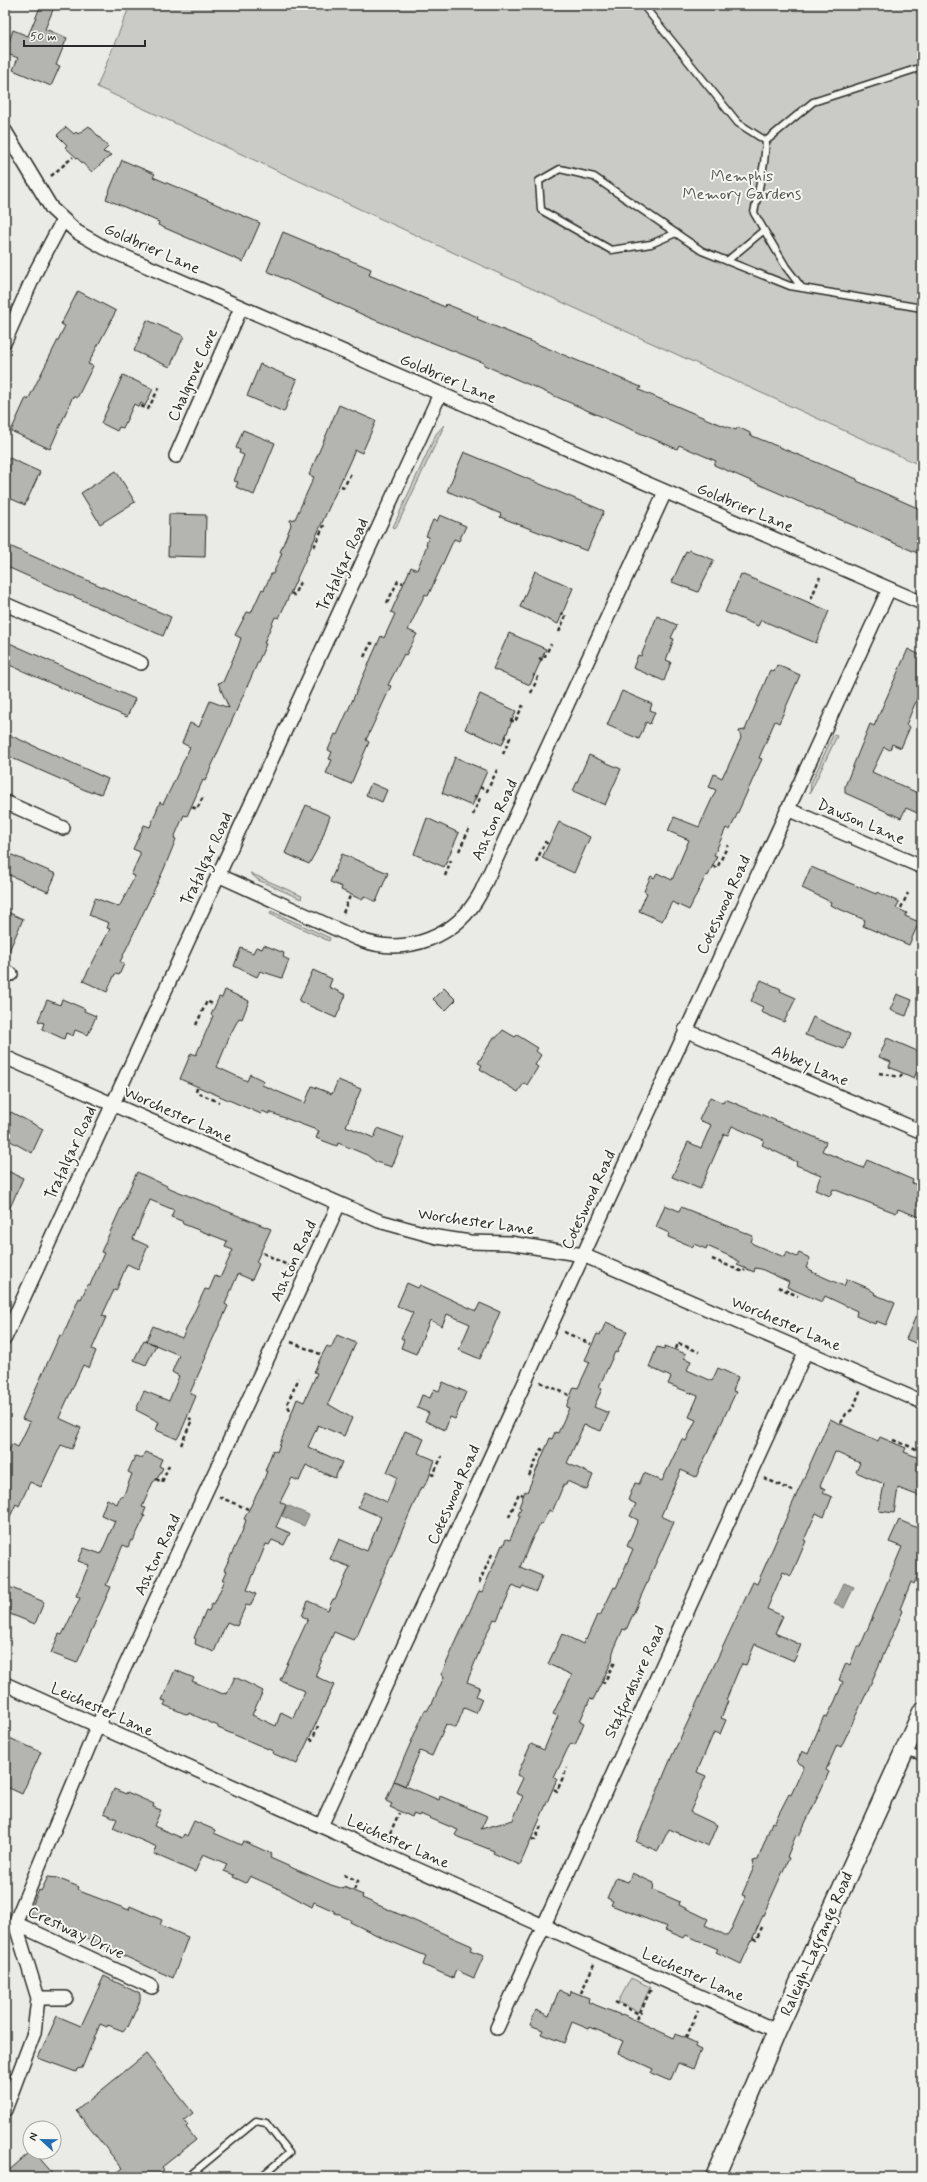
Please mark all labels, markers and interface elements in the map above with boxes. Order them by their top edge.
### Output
scale bar [24,22,145,48]
text: 50 m [30,29,57,45]
park label: Memphis Memory Gardens [683,166,801,205]
street label: Goldbrier Lane [101,218,203,280]
street label: Chalgrove Cove [163,325,223,425]
street label: Goldbrier Lane [396,349,500,409]
street label: Goldbrier Lane [693,478,797,538]
street label: Trafalgar Road [312,515,375,616]
street label: Ashton Road [467,776,523,864]
street label: Dawson Lane [814,794,908,850]
street label: Trafalgar Road [176,809,239,910]
street label: Coteswood Road [692,852,756,958]
street label: Abbey Lane [768,1040,852,1092]
street label: Worchester Lane [120,1081,236,1149]
street label: Trafalgar Road [40,1103,103,1204]
street label: Coteswood Road [557,1147,621,1253]
street label: Worchester Lane [416,1203,536,1241]
street label: Ashton Road [266,1217,322,1305]
street label: Worchester Lane [728,1291,845,1357]
street label: Coteswood Road [423,1442,485,1548]
street label: Ashton Road [130,1511,186,1599]
street label: Staffordshire Road [600,1622,672,1743]
street label: Leichester Lane [47,1678,157,1742]
street label: Leichester Lane [343,1810,453,1874]
street label: Raleigh-Lagrange Road [776,1869,859,2020]
street label: Crestway Drive [24,1901,128,1965]
street label: Leichester Lane [638,1943,748,2007]
north arrow [22,2120,62,2160]
text: N [26,2131,42,2143]

